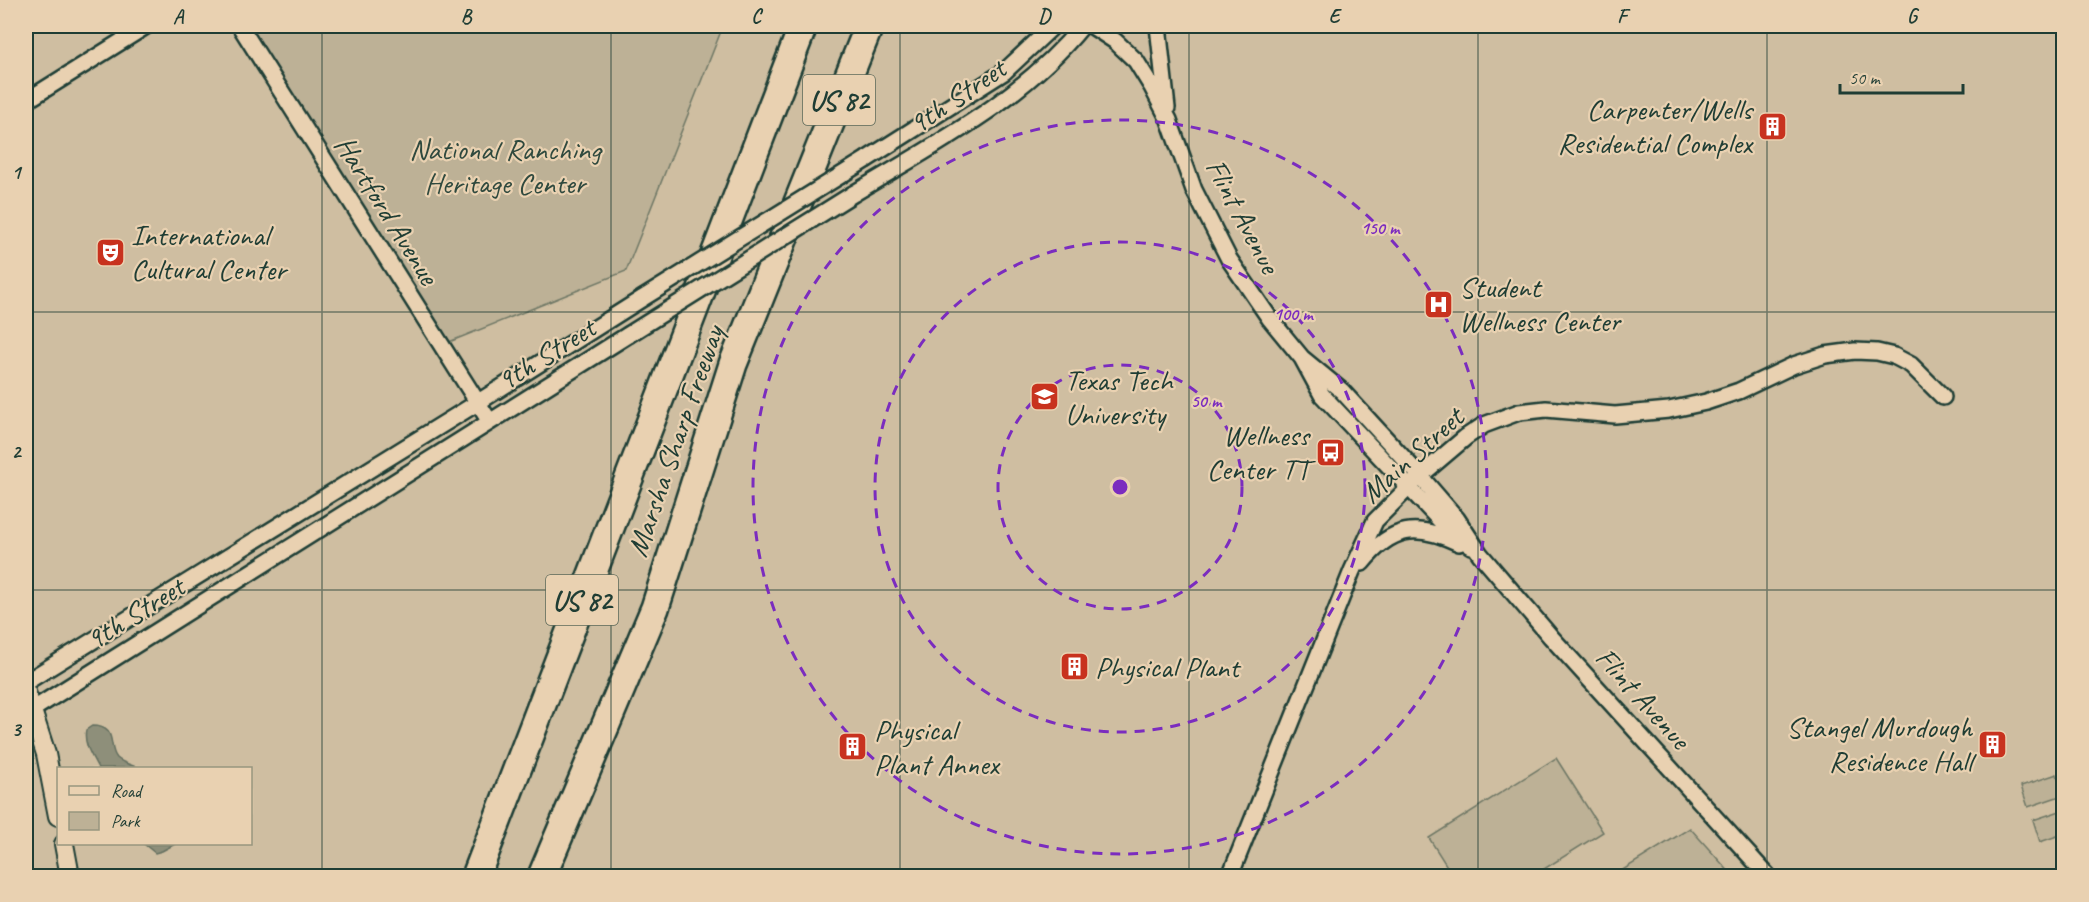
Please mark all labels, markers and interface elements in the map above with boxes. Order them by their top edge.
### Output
text: A [173,4,185,29]
text: B [461,4,473,29]
text: C [751,4,763,29]
text: D [1038,4,1052,29]
text: E [1329,4,1343,29]
text: F [1617,4,1631,29]
text: G [1907,4,1920,29]
street label: 9th Street [901,48,1015,142]
scale bar [1840,57,1963,95]
text: 50 m [1849,67,1882,89]
road number: US 82 [803,75,875,125]
place label: Carpenter/Wells Residential Complex [1558,90,1755,162]
building icon: Carpenter/Wells Residential Complex [1757,110,1789,142]
street label: Hartford Avenue [326,128,449,293]
park label: National Ranching Heritage Center [409,130,603,202]
street label: Flint Avenue [1197,152,1290,282]
text: 1 [12,160,23,185]
place label: International Cultural Center [131,216,289,288]
text: 150 m [1361,217,1401,239]
theatre icon: International Cultural Center [94,236,126,268]
place label: Student Wellness Center [1459,268,1622,340]
hospital icon: Student Wellness Center [1422,288,1454,320]
text: 100 m [1274,303,1314,325]
street label: 9th Street [490,307,605,399]
street label: Marsha Sharp Freeway [618,318,733,561]
place label: Texas Tech University [1065,361,1175,433]
school or university icon: Texas Tech University [1028,381,1060,413]
text: 50 m [1191,390,1223,412]
street label: Main Street [1353,397,1474,511]
place label: Wellness Center TT [1207,416,1316,488]
bus stop icon: Wellness Center TT [1314,436,1346,468]
text: 2 [12,439,23,464]
centre of rings [1110,477,1130,497]
street label: 9th Street [79,566,194,658]
road number: US 82 [546,575,618,625]
street label: Flint Avenue [1587,639,1700,759]
place label: Physical Plant [1095,648,1242,686]
building icon: Physical Plant [1058,651,1090,683]
place label: Stangel Murdough Residence Hall [1786,708,1977,780]
place label: Physical Plant Annex [874,711,1002,783]
text: 3 [12,717,23,742]
building icon: Stangel Murdough Residence Hall [1977,728,2009,760]
building icon: Physical Plant Annex [837,731,869,763]
legend [57,767,252,845]
text: Road [111,780,144,802]
text: Park [111,810,141,832]

